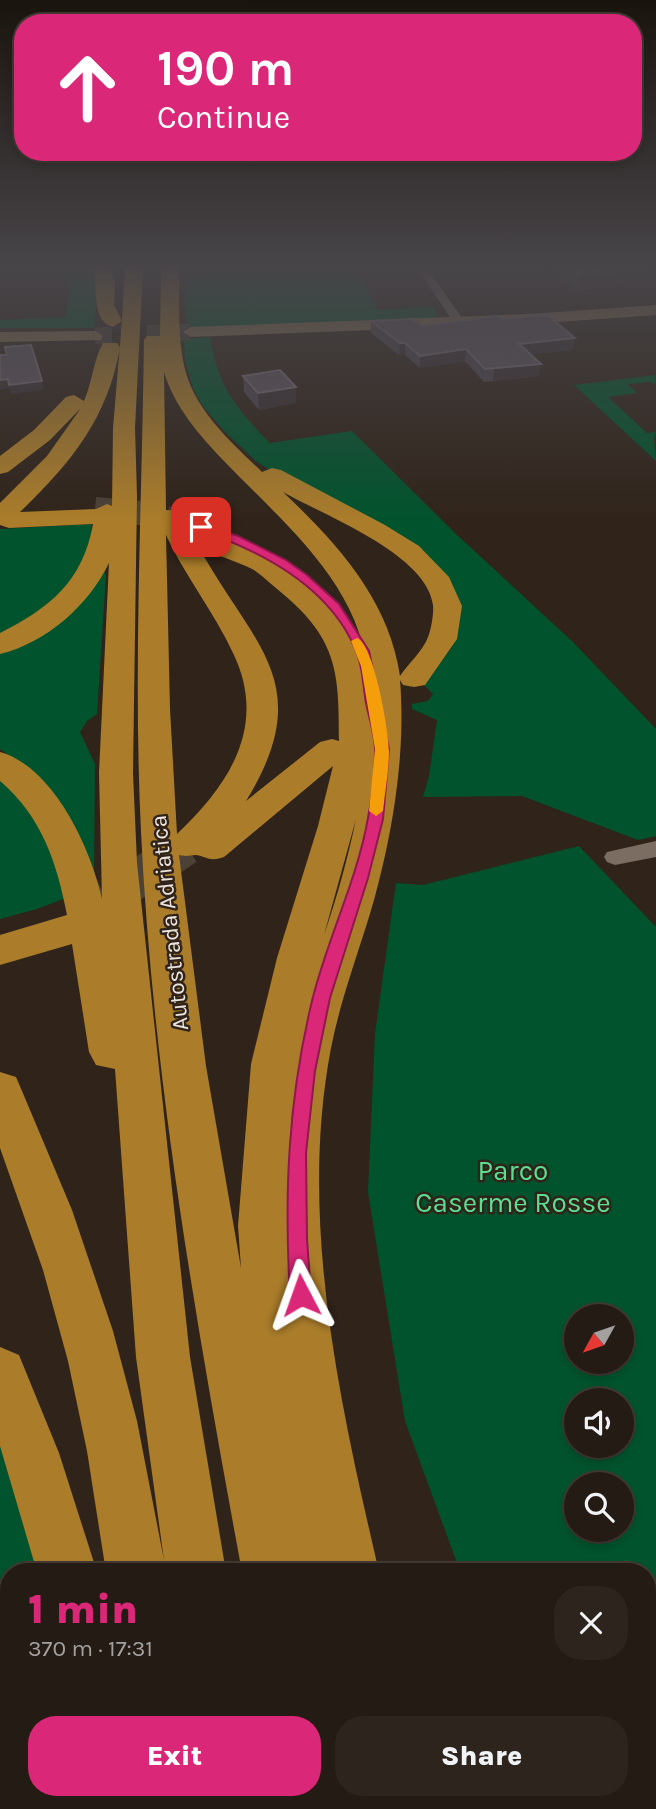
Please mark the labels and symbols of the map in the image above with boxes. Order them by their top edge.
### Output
pin [171,497,231,557]
street label: Autostrada Adriatica [145,814,194,1032]
park label: Parco Caserme Rosse [415,1154,611,1219]
position arrow [264,1258,338,1332]
north arrow [564,1304,634,1374]

